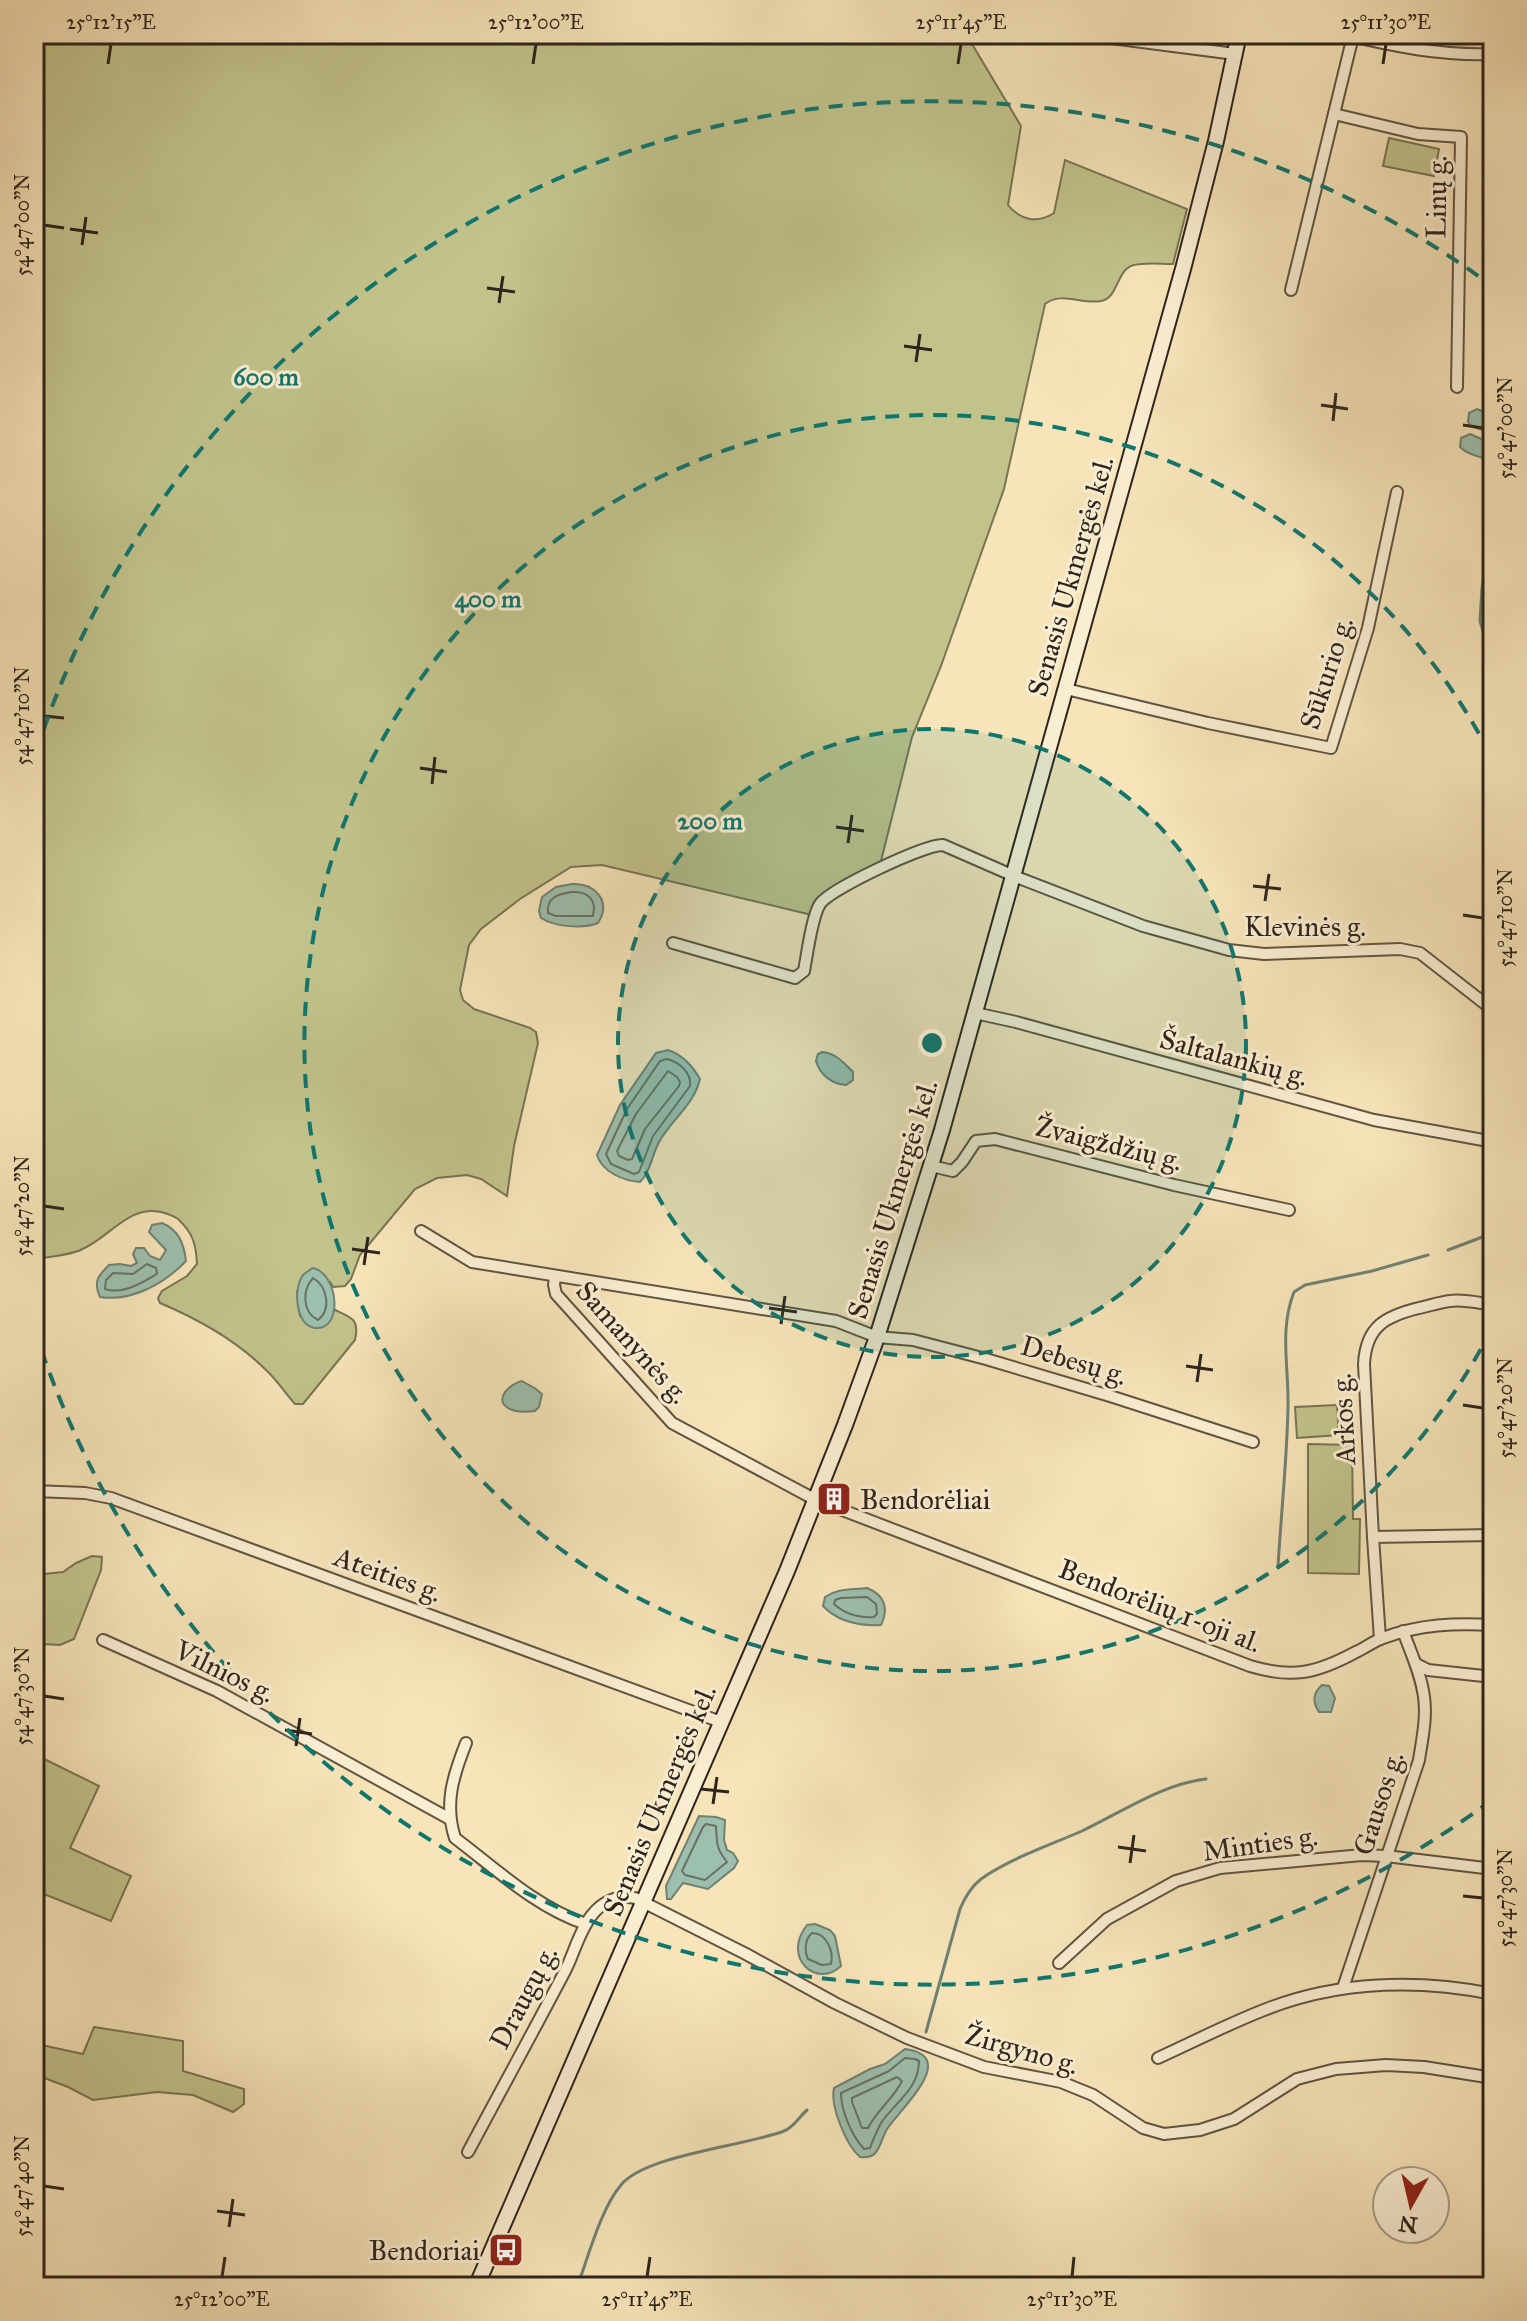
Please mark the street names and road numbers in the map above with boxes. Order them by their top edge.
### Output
street label: Linų g. [1418,155,1455,239]
street label: Senasis Ukmergės kel. [1019,452,1122,700]
street label: Sūkurio g. [1292,612,1361,734]
street label: Klevinės g. [1244,909,1366,944]
street label: Šaltalankių g. [1156,1021,1312,1094]
street label: Senasis Ukmergės kel. [839,1075,946,1323]
street label: Žvaigždžių g. [1032,1108,1186,1179]
street label: Samanynės g. [568,1274,697,1411]
street label: Debesų g. [1017,1328,1131,1393]
street label: Arkos g. [1324,1372,1363,1466]
street label: Ateities g. [328,1539,446,1610]
street label: Bendorėlių 1-oji al. [1054,1551,1266,1660]
street label: Vilnios g. [168,1632,280,1711]
street label: Senasis Ukmergės kel. [595,1679,724,1921]
street label: Gausos g. [1345,1747,1412,1859]
street label: Minties g. [1200,1818,1320,1869]
street label: Draugų g. [482,1939,565,2055]
street label: Žirgyno g. [961,2017,1083,2082]

